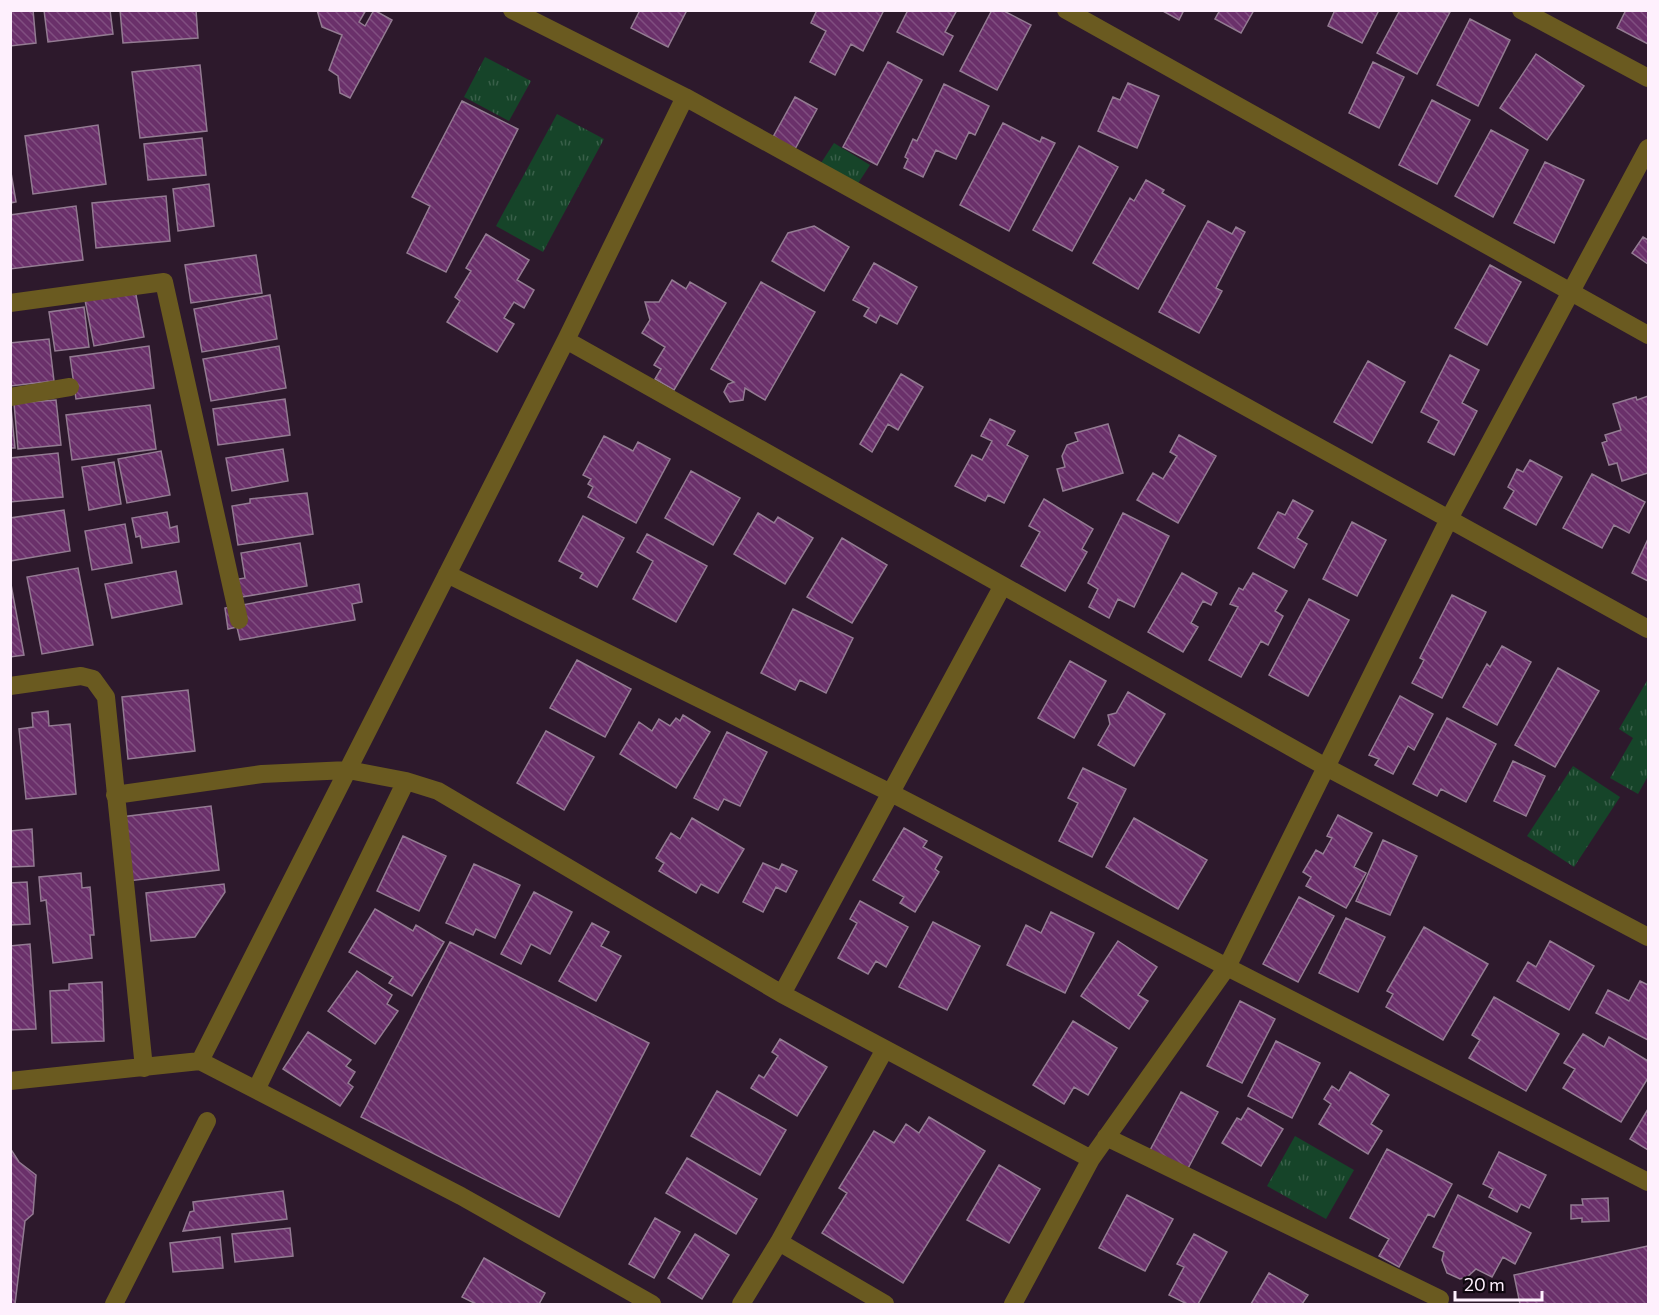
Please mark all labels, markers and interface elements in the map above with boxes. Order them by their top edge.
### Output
scale bar [1455,1264,1542,1302]
text: 20 m [1464,1273,1505,1295]

